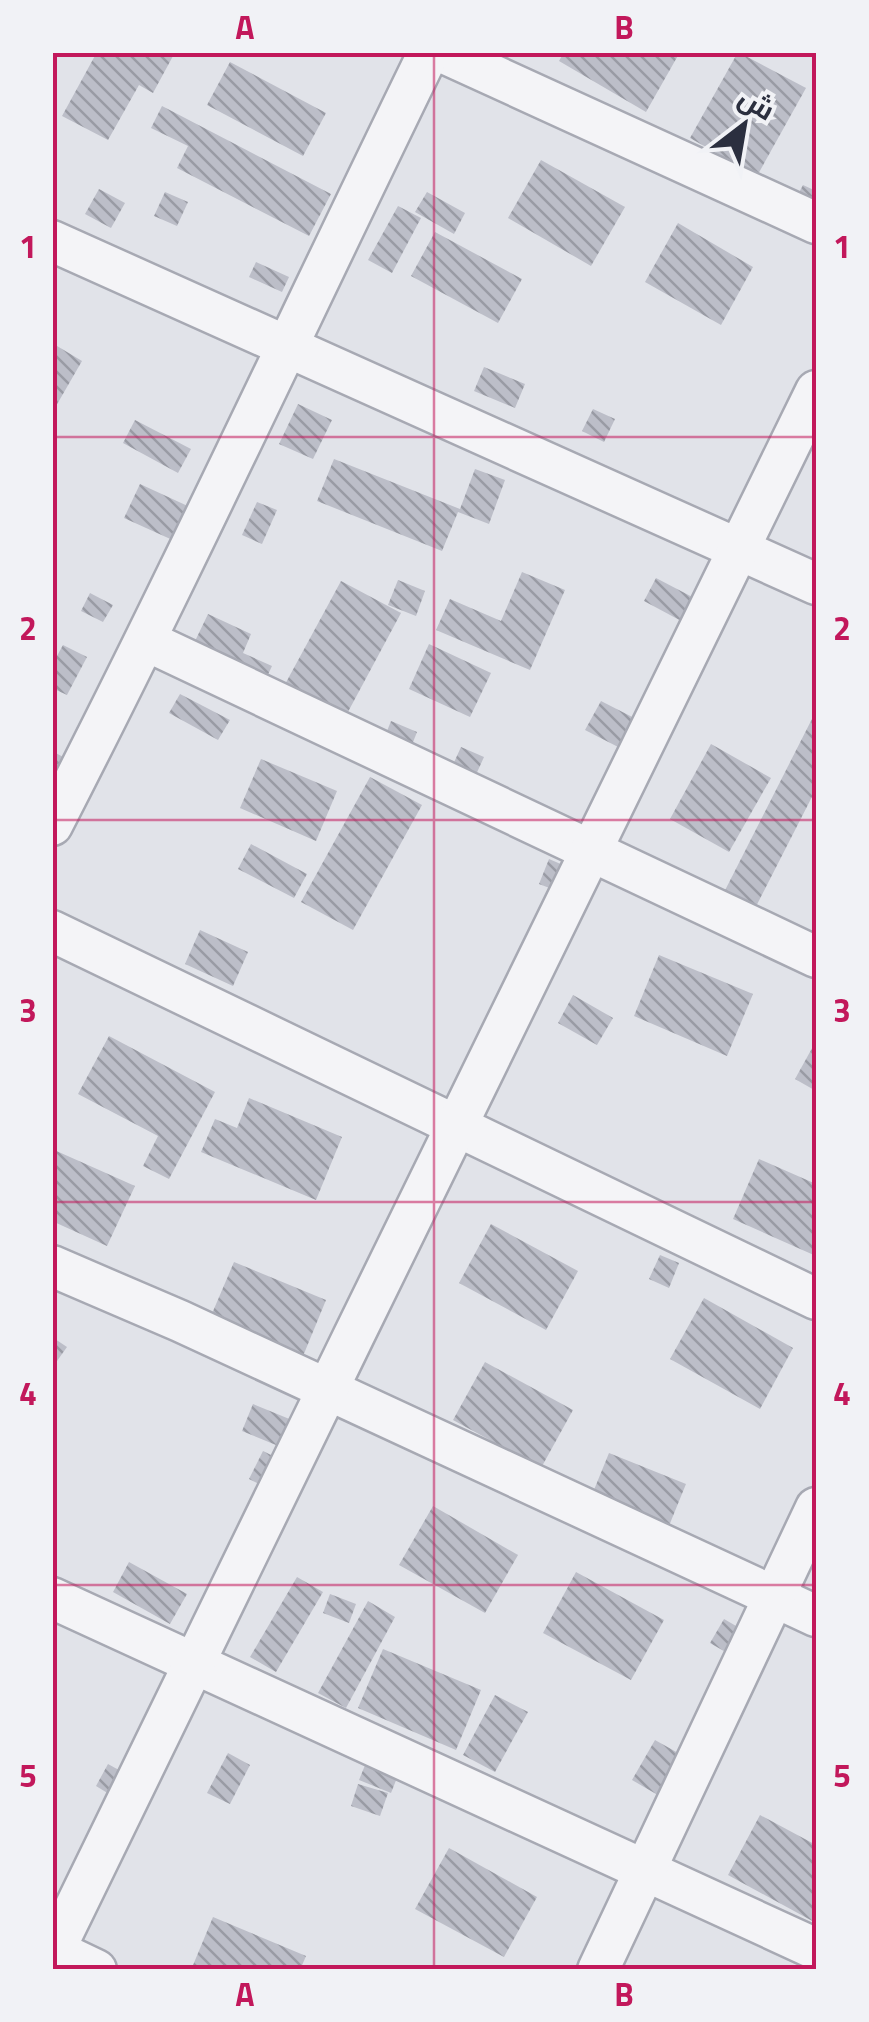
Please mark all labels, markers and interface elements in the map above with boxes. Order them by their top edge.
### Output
text: A [235,3,255,51]
text: B [614,3,634,51]
north arrow [694,75,794,175]
text: ش [731,75,784,131]
text: 1 [19,222,37,270]
text: 1 [833,222,851,270]
text: 2 [19,604,37,652]
text: 2 [833,604,851,652]
text: 3 [19,986,37,1034]
text: 3 [833,986,851,1034]
text: 4 [19,1369,37,1417]
text: 4 [833,1369,851,1417]
text: 5 [19,1751,37,1799]
text: 5 [833,1751,851,1799]
text: A [235,1970,255,2018]
text: B [614,1970,634,2018]

